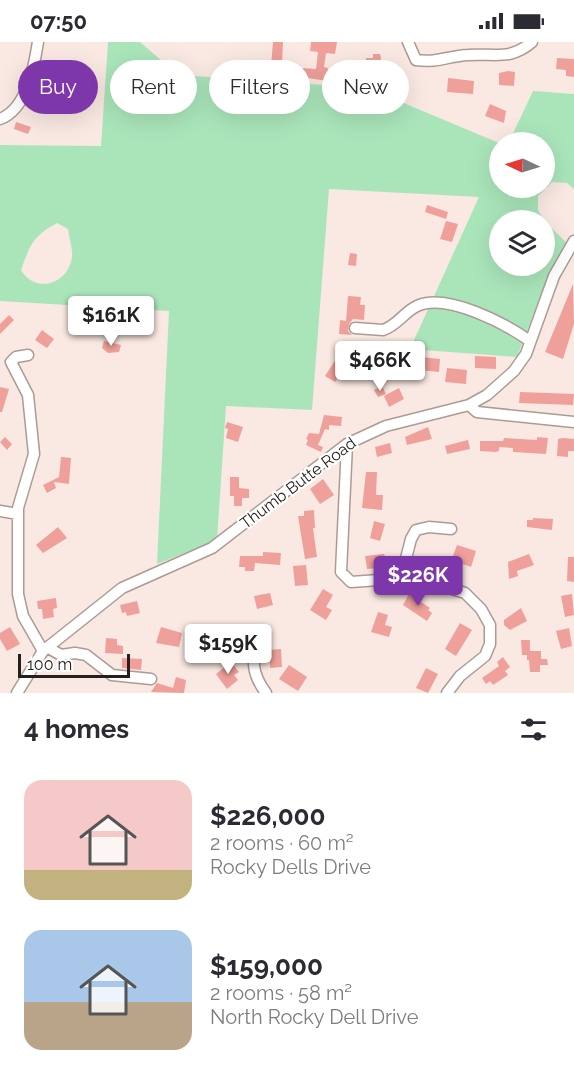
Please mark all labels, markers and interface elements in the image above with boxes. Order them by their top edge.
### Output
text: 07:50 [30,8,87,34]
chip: Buy [18,60,98,114]
chip: Rent [110,60,197,114]
chip: Filters [209,60,310,114]
chip: New [322,60,409,114]
north arrow [489,132,555,198]
map controls [489,132,555,276]
button: layers [489,210,555,276]
pin: $161K [69,296,153,347]
text: $161K [82,303,140,327]
pin: $466K [338,341,422,392]
text: $466K [349,348,411,372]
street label: Thumb Butte Road [236,433,360,533]
pin: $226K [376,556,460,607]
text: $226K [388,563,448,587]
pin: $159K [186,624,270,675]
text: $159K [199,631,257,655]
scale bar [18,651,130,678]
text: 100 m [27,655,72,674]
icon: filters [517,713,550,746]
text: 4 homes [24,714,129,744]
text: $226,000 [210,801,326,831]
icon: home [72,804,144,876]
text: 2 rooms · 60 m² [210,831,354,855]
text: Rocky Dells Drive [210,855,371,879]
text: $159,000 [210,951,323,981]
icon: home [72,954,144,1026]
text: 2 rooms · 58 m² [210,981,352,1005]
text: North Rocky Dell Drive [210,1005,418,1029]

